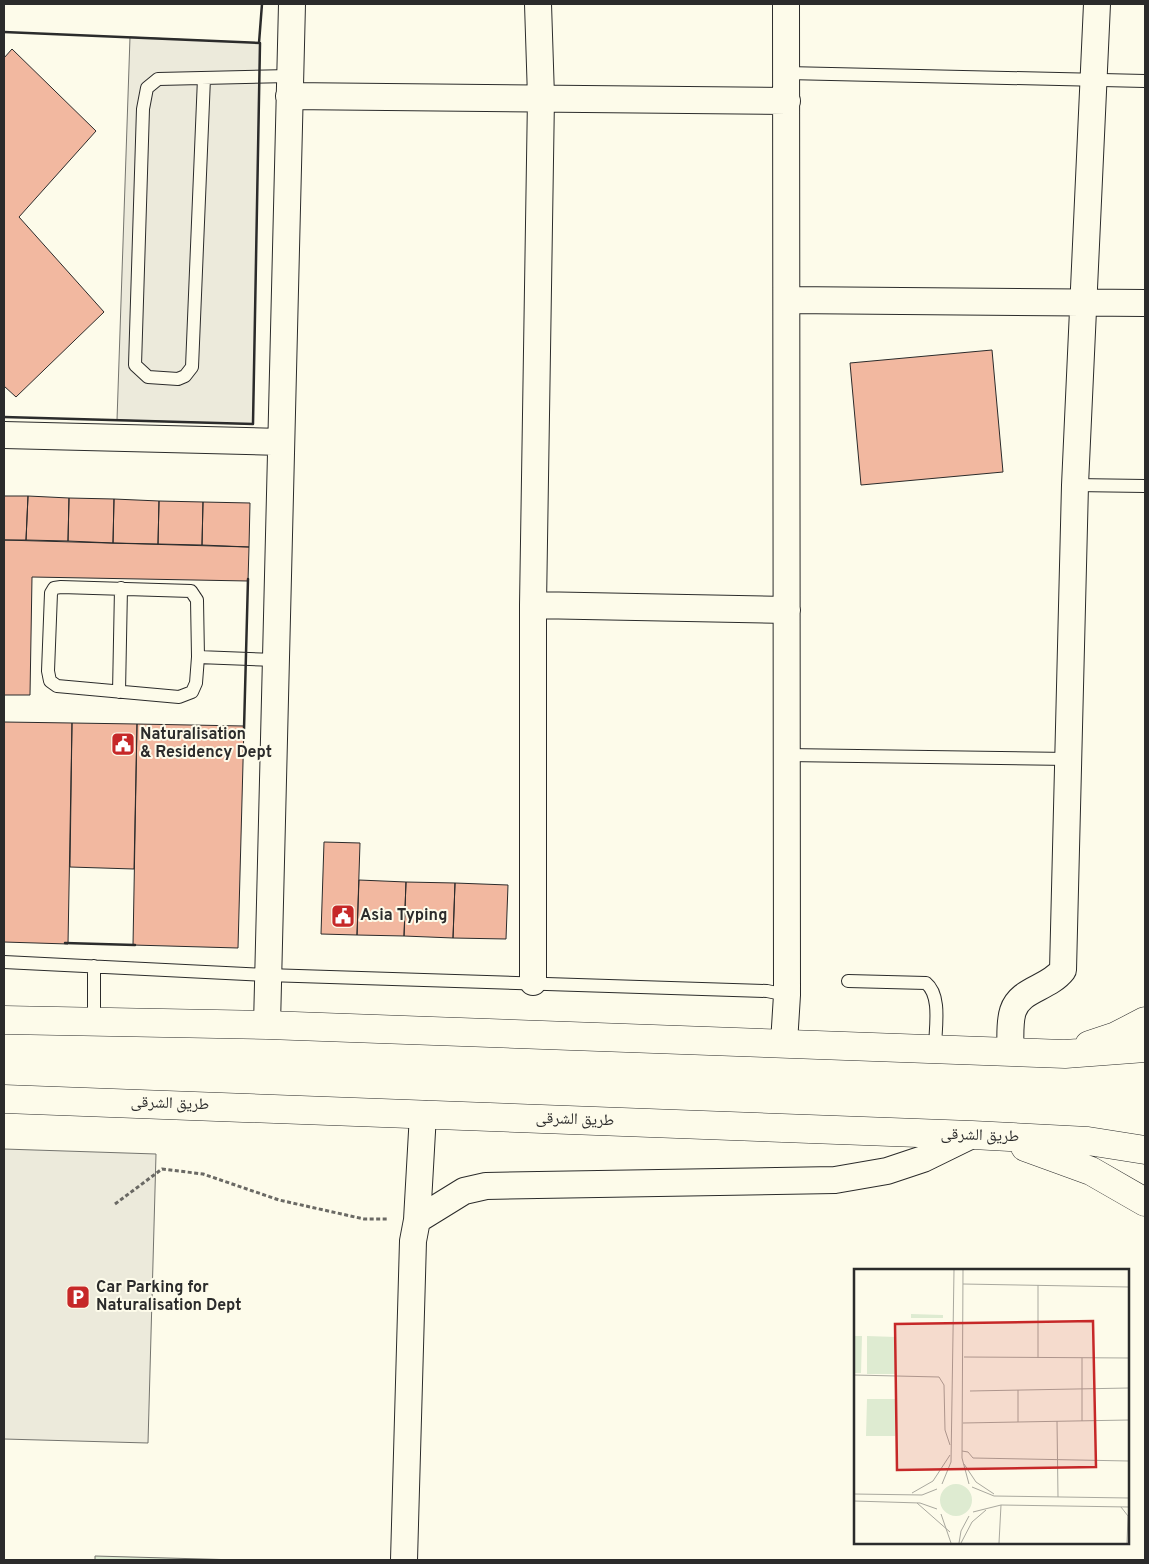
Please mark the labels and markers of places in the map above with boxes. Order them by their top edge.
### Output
place label: Naturalisation & Residency Dept [140,725,272,763]
public building icon: Naturalisation & Residency Dept [110,731,136,757]
public building icon: Asia Typing [330,903,356,929]
place label: Asia Typing [360,906,447,926]
place label: Car Parking for Naturalisation Dept [96,1278,241,1316]
parking icon: Car Parking for Naturalisation Dept [65,1284,91,1310]

